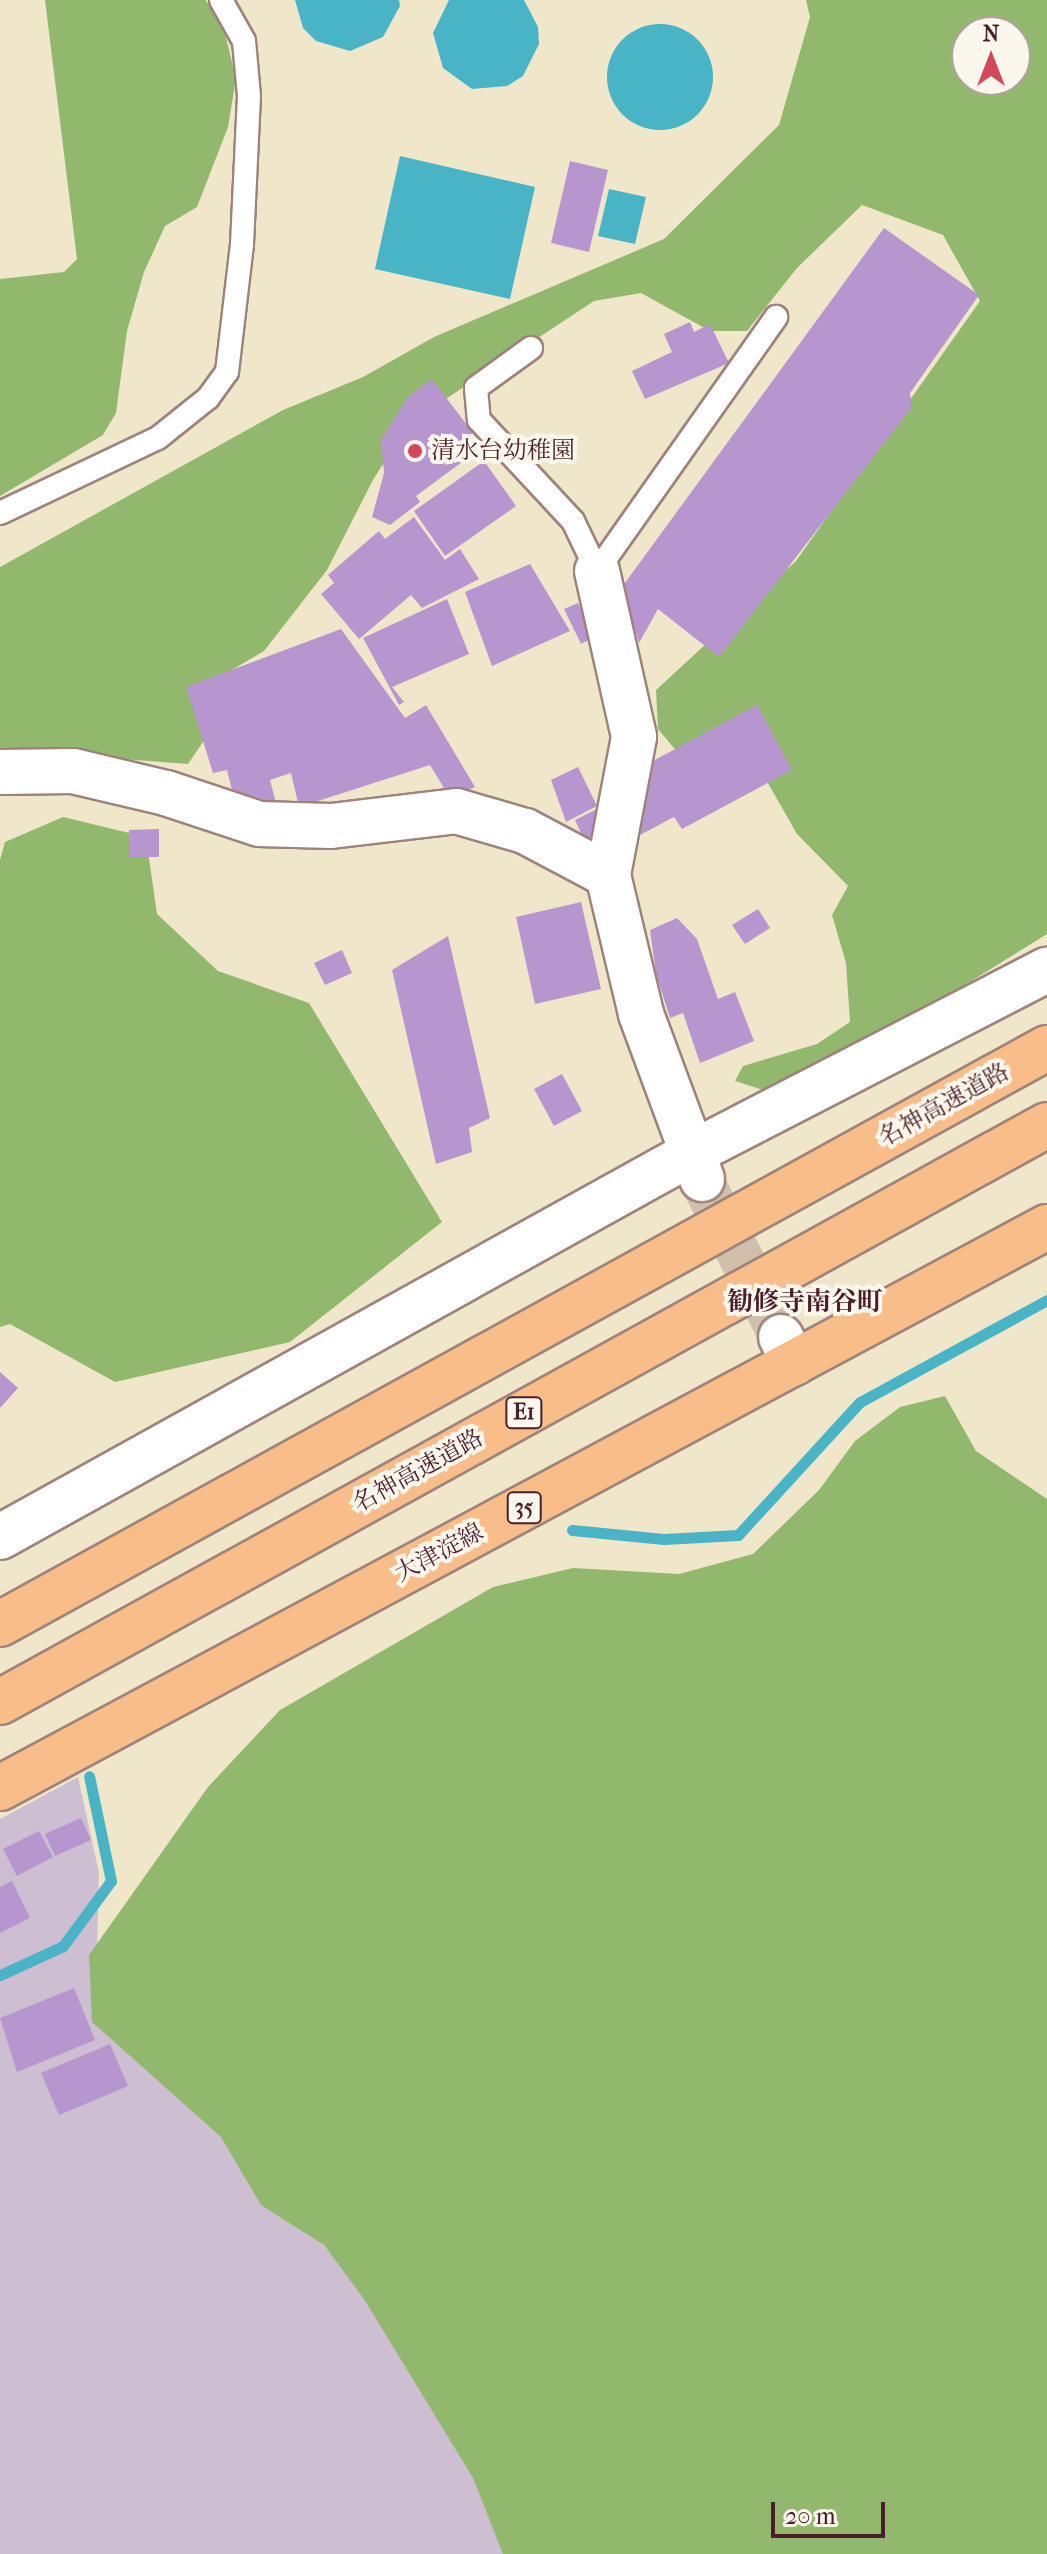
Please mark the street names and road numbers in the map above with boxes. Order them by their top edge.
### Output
street label: 名神高速道路 [874,1057,1014,1153]
road number: E1 [504,1395,544,1431]
street label: 名神高速道路 [348,1423,488,1519]
road number: 35 [506,1490,542,1526]
street label: 大津淀線 [390,1518,488,1588]

